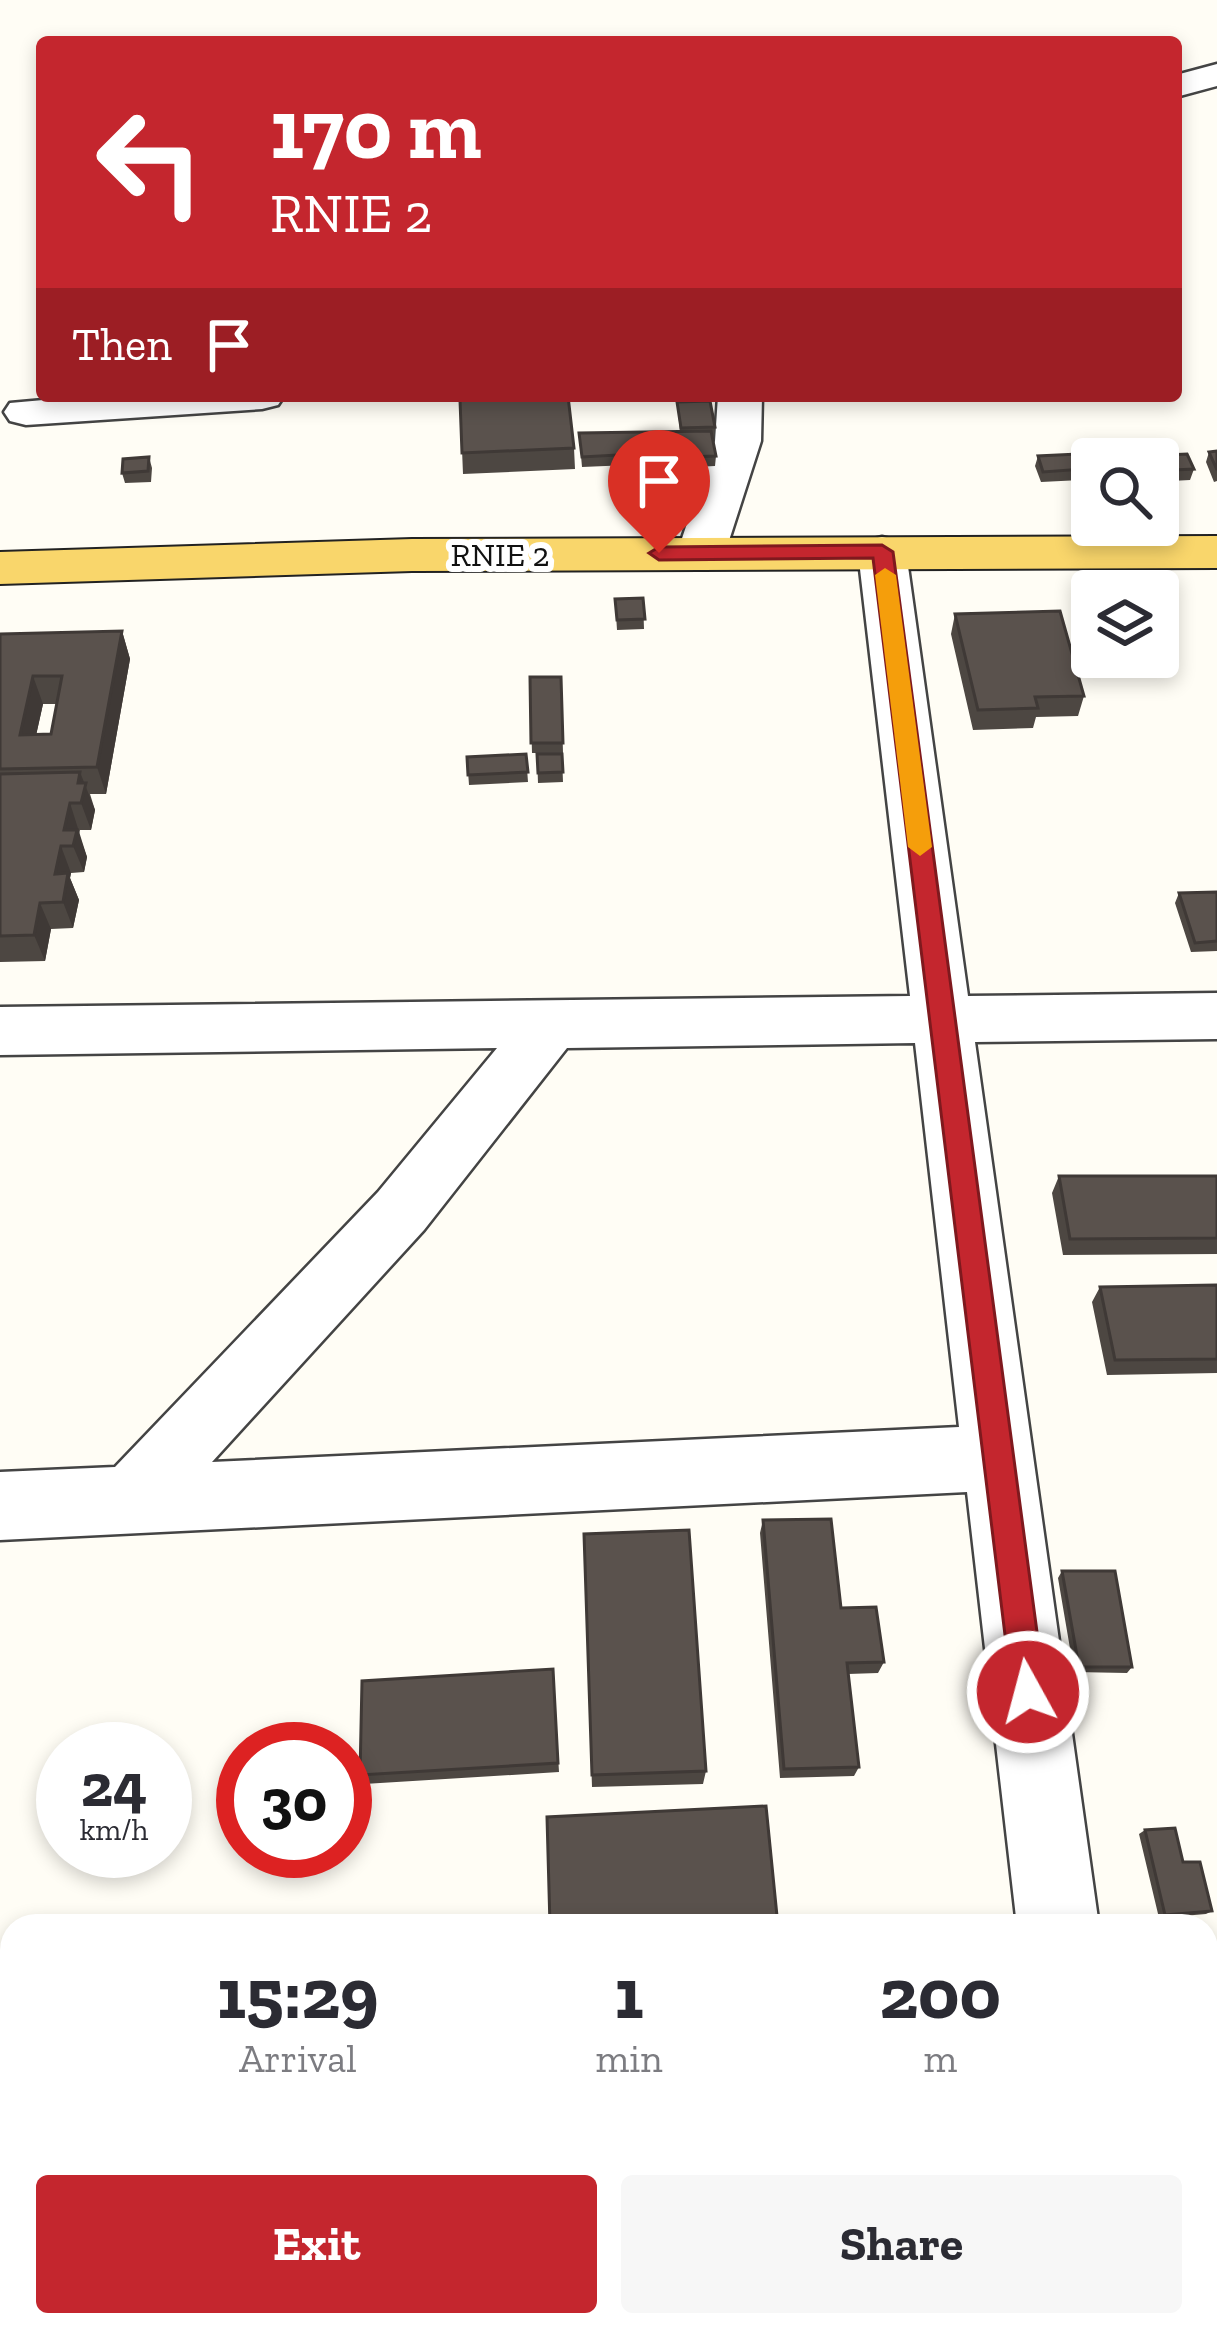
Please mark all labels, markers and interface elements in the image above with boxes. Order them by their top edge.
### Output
text: 170 m [270,79,482,180]
icon: left [72,84,228,240]
text: RNIE 2 [270,181,432,246]
icon: arrive [196,312,262,378]
text: Then [72,318,172,372]
pin [608,430,710,553]
map controls [1071,438,1179,678]
button: search [1071,438,1179,546]
icon: arrive [626,448,692,514]
street label: RNIE 2 [450,535,550,574]
button: layers [1071,570,1179,678]
position arrow [965,1629,1091,1755]
speed limit sign: 30 [216,1722,372,1878]
text: 24 [81,1749,147,1821]
text: km/h [80,1812,148,1848]
text: 15:29 [217,1950,379,2036]
text: 1 [614,1950,644,2036]
text: 200 [879,1950,1001,2036]
text: Arrival [239,2035,357,2082]
text: min [596,2035,663,2082]
text: m [923,2035,957,2082]
button: Exit [36,2175,597,2313]
button: Share [621,2175,1182,2313]

